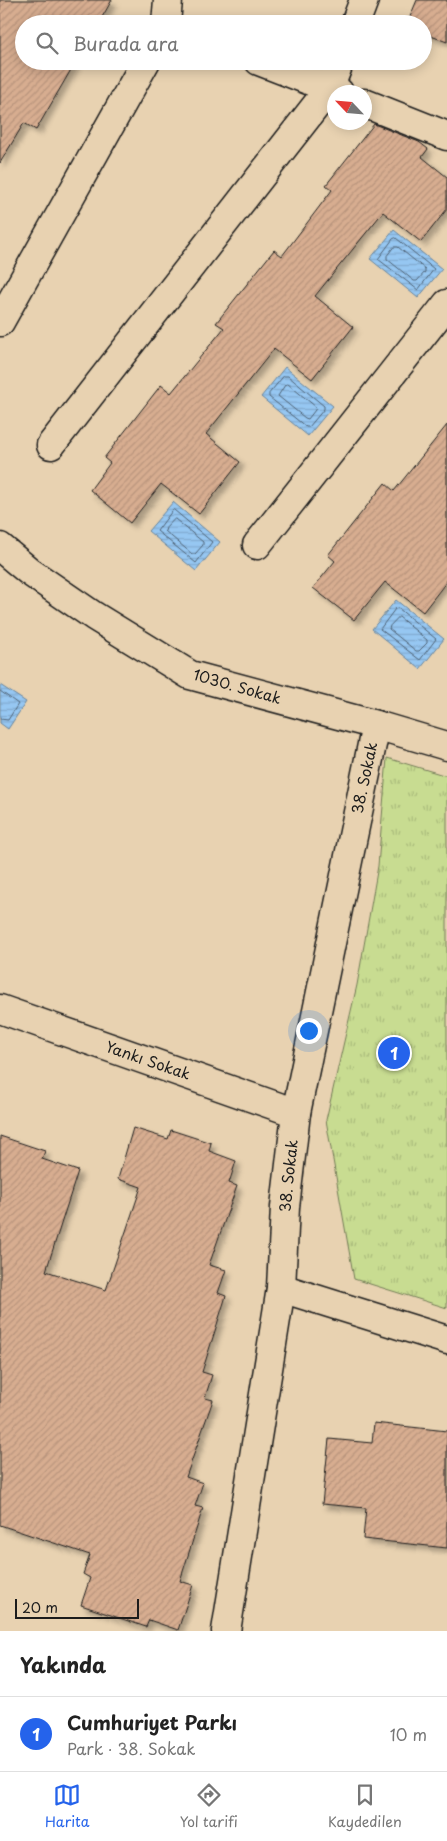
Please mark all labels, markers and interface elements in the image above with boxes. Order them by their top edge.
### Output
search box [15,15,432,70]
icon: search [33,29,61,57]
text: Burada ara [73,29,178,57]
north arrow [327,85,372,130]
street label: 1030. Sokak [191,662,285,709]
street label: 38. Sokak [345,739,382,816]
your location [296,1018,322,1044]
street label: Yankı Sokak [103,1034,194,1085]
pin: 1 [378,1034,410,1072]
street label: 38. Sokak [272,1138,303,1213]
scale bar [15,1596,139,1619]
text: 20 m [22,1597,58,1618]
text: Yakında [20,1648,106,1680]
text: Cumhuriyet Parkı [67,1708,237,1736]
text: 1 [32,1722,40,1746]
text: 10 m [390,1722,427,1746]
text: Park · 38. Sokak [67,1736,195,1760]
tab: Harita [45,1781,90,1832]
tab: Yol tarifi [180,1781,238,1832]
tab: Kaydedilen [328,1781,402,1832]

